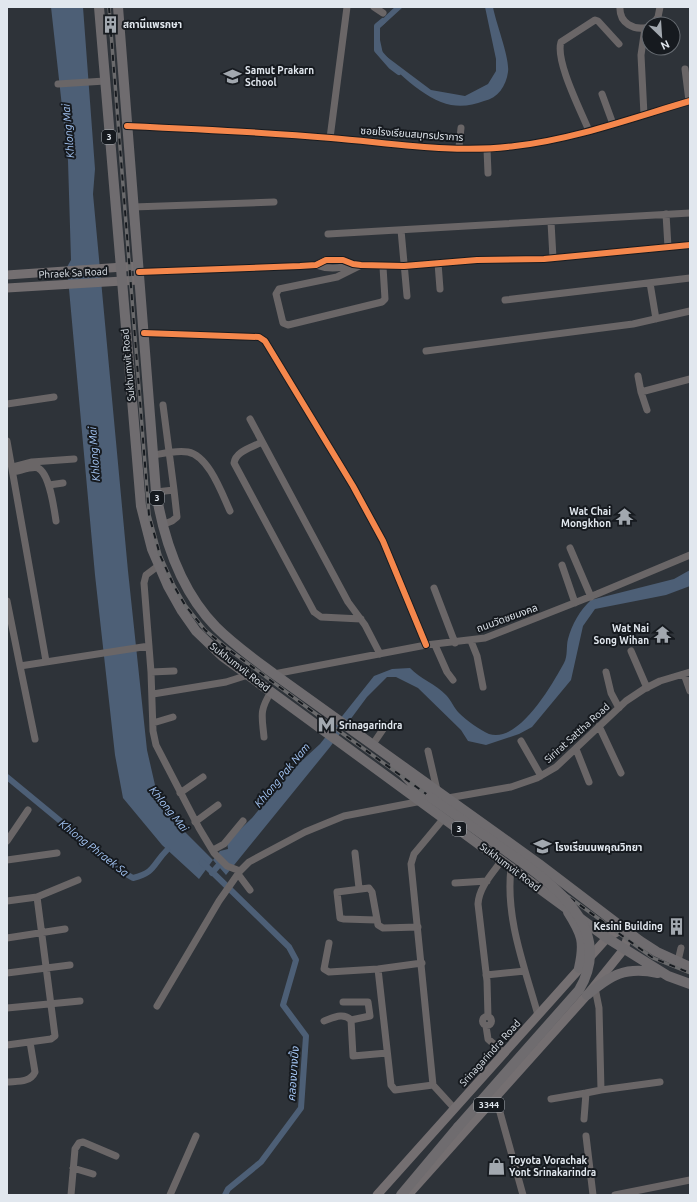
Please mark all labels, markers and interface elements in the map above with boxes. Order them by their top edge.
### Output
building icon: สถานีแพรกษา [100,14,120,34]
north arrow [641,16,681,56]
place label: สถานีแพรกษา [123,18,182,30]
text: N [659,38,671,52]
place label: Samut Prakarn School [245,65,314,88]
school or university icon: Samut Prakarn School [222,66,242,86]
water label: Khlong Mai [60,102,76,159]
street label: ซอยโรงเรียนสมุทรปราการ [360,125,464,144]
road number: 3 [102,130,116,144]
street label: Phraek Sa Road [38,266,108,280]
street label: Sukhumvit Road [119,328,137,402]
water label: Khlong Mai [86,425,102,482]
road number: 3 [150,491,164,505]
place label: Wat Chai Mongkhon [561,506,611,529]
temple icon: Wat Chai Mongkhon [614,507,634,527]
street label: ถนนวัดชยมงคล [475,602,539,634]
place label: Wat Nai Song Wihan [593,623,649,646]
temple icon: Wat Nai Song Wihan [652,624,672,644]
street label: Sukhumvit Road [208,640,272,694]
street label: Sirirat Sattha Road [542,701,612,765]
metro station icon: Srinagarindra [316,715,336,735]
place label: Srinagarindra [339,720,402,731]
water label: Khlong Pak Nam [252,741,312,809]
water label: Khlong Mai [147,784,192,835]
water label: Khlong Phraek Sa [57,817,131,879]
road number: 3 [452,822,466,836]
school or university icon: โรงเรียนนพคุณวิทยา [532,837,552,857]
street label: Sukhumvit Road [478,841,542,893]
place label: โรงเรียนนพคุณวิทยา [555,841,642,853]
building icon: Kesini Building [666,916,686,936]
place label: Kesini Building [594,921,663,932]
street label: Srinagarindra Road [457,1018,523,1088]
water label: คลองบางปิ้ง [284,1045,301,1102]
road number: 3344 [474,1098,504,1112]
place label: Toyota Vorachak Yont Srinakarindra [509,1155,596,1178]
shop icon: Toyota Vorachak Yont Srinakarindra [486,1156,506,1176]

